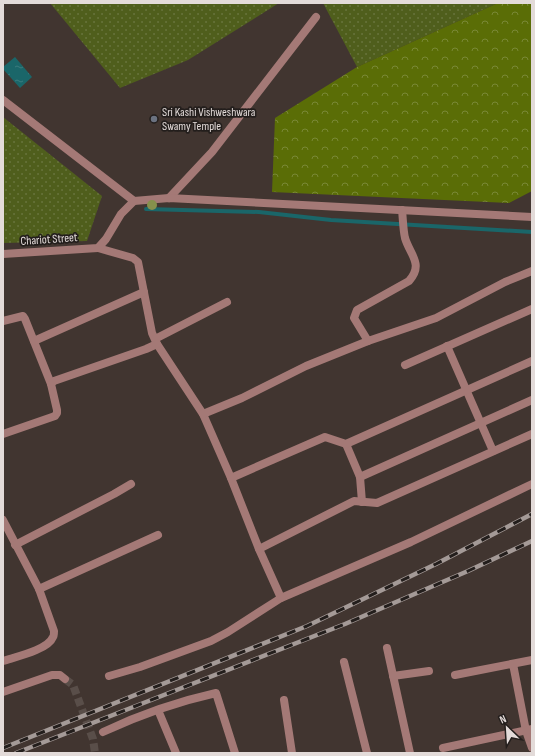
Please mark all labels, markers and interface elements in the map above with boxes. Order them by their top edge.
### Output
place label: Sri Kashi Vishweshwara Swamy Temple [162,105,256,134]
marker: Sri Kashi Vishweshwara Swamy Temple [149,114,159,124]
street label: Chariot Street [20,230,78,249]
north arrow [487,708,527,748]
text: N [498,712,509,727]

